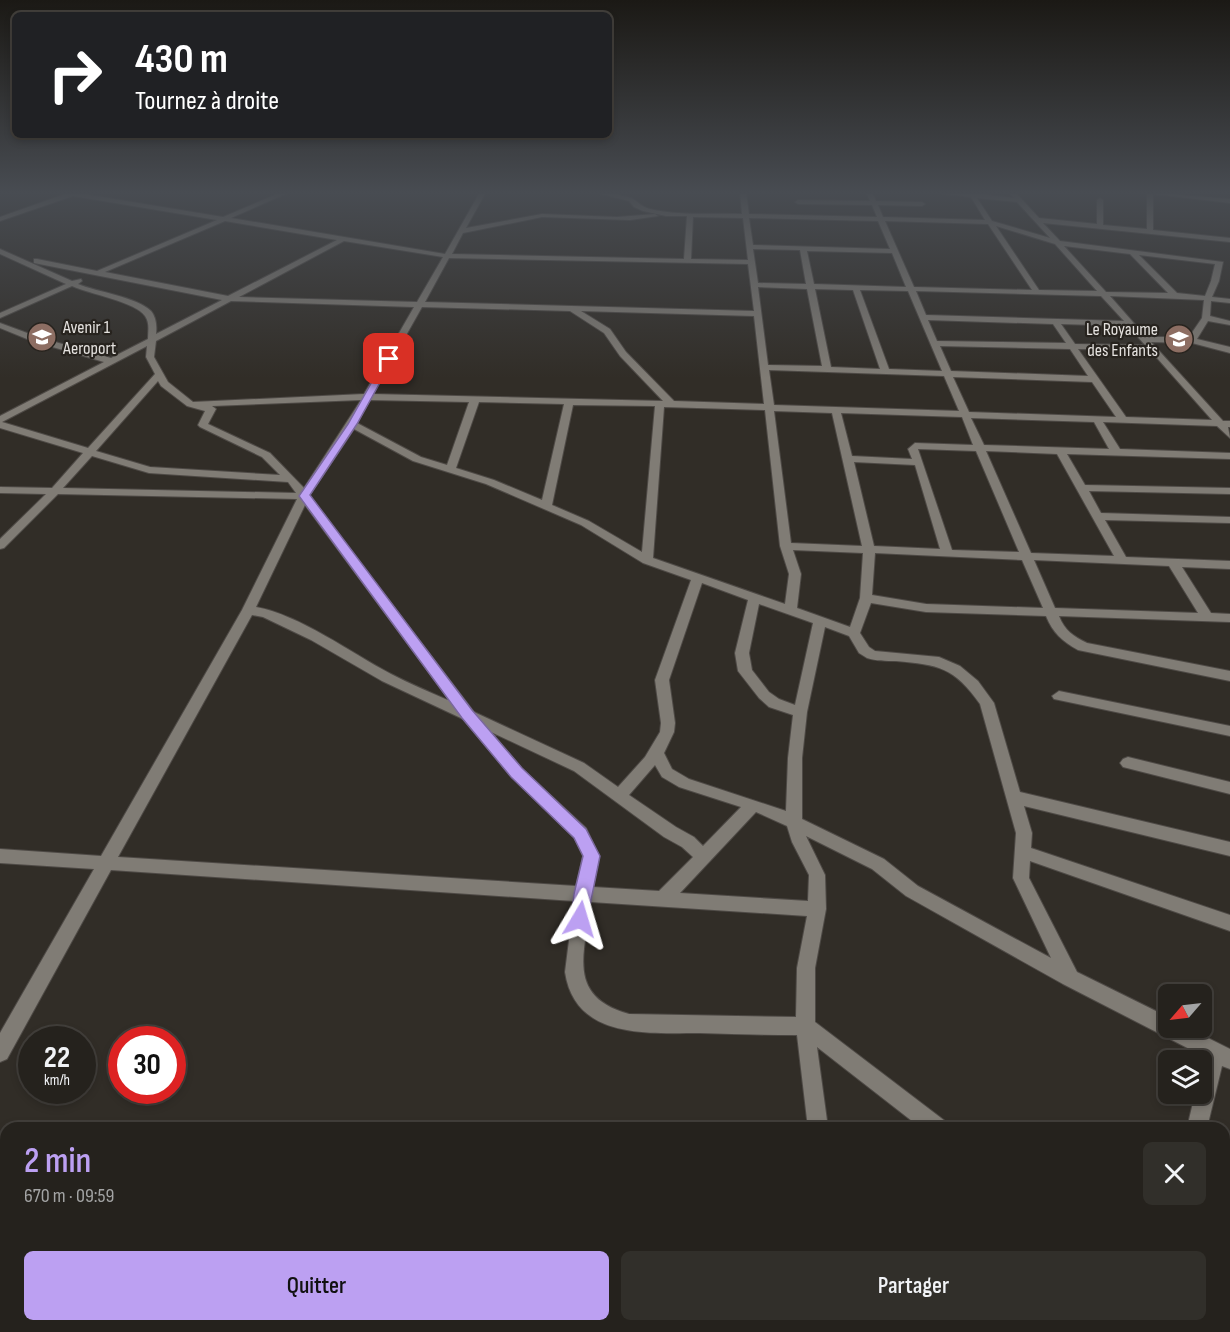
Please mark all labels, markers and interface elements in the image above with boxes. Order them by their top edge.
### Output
text: 430 m [135,34,228,85]
icon: right [36,36,114,114]
text: Tournez à droite [135,85,279,117]
place label: Avenir 1 Aeroport [62,317,117,359]
place label: Le Royaume des Enfants [1086,319,1158,361]
school or university icon: Avenir 1 Aeroport [26,321,58,353]
school or university icon: Le Royaume des Enfants [1163,323,1195,355]
pin [363,333,414,384]
icon: arrive [372,342,405,375]
position arrow [548,887,612,951]
north arrow [1158,984,1212,1038]
map controls [1158,984,1212,1104]
speed limit sign: 30 [108,1026,186,1104]
text: 22 [44,1040,70,1076]
button: layers [1158,1050,1212,1104]
text: km/h [44,1071,70,1090]
text: 2 min [24,1140,91,1183]
button: close [1143,1142,1206,1205]
text: 670 m · 09:59 [24,1184,114,1208]
button: Quitter [24,1251,609,1320]
button: Partager [621,1251,1206,1320]

